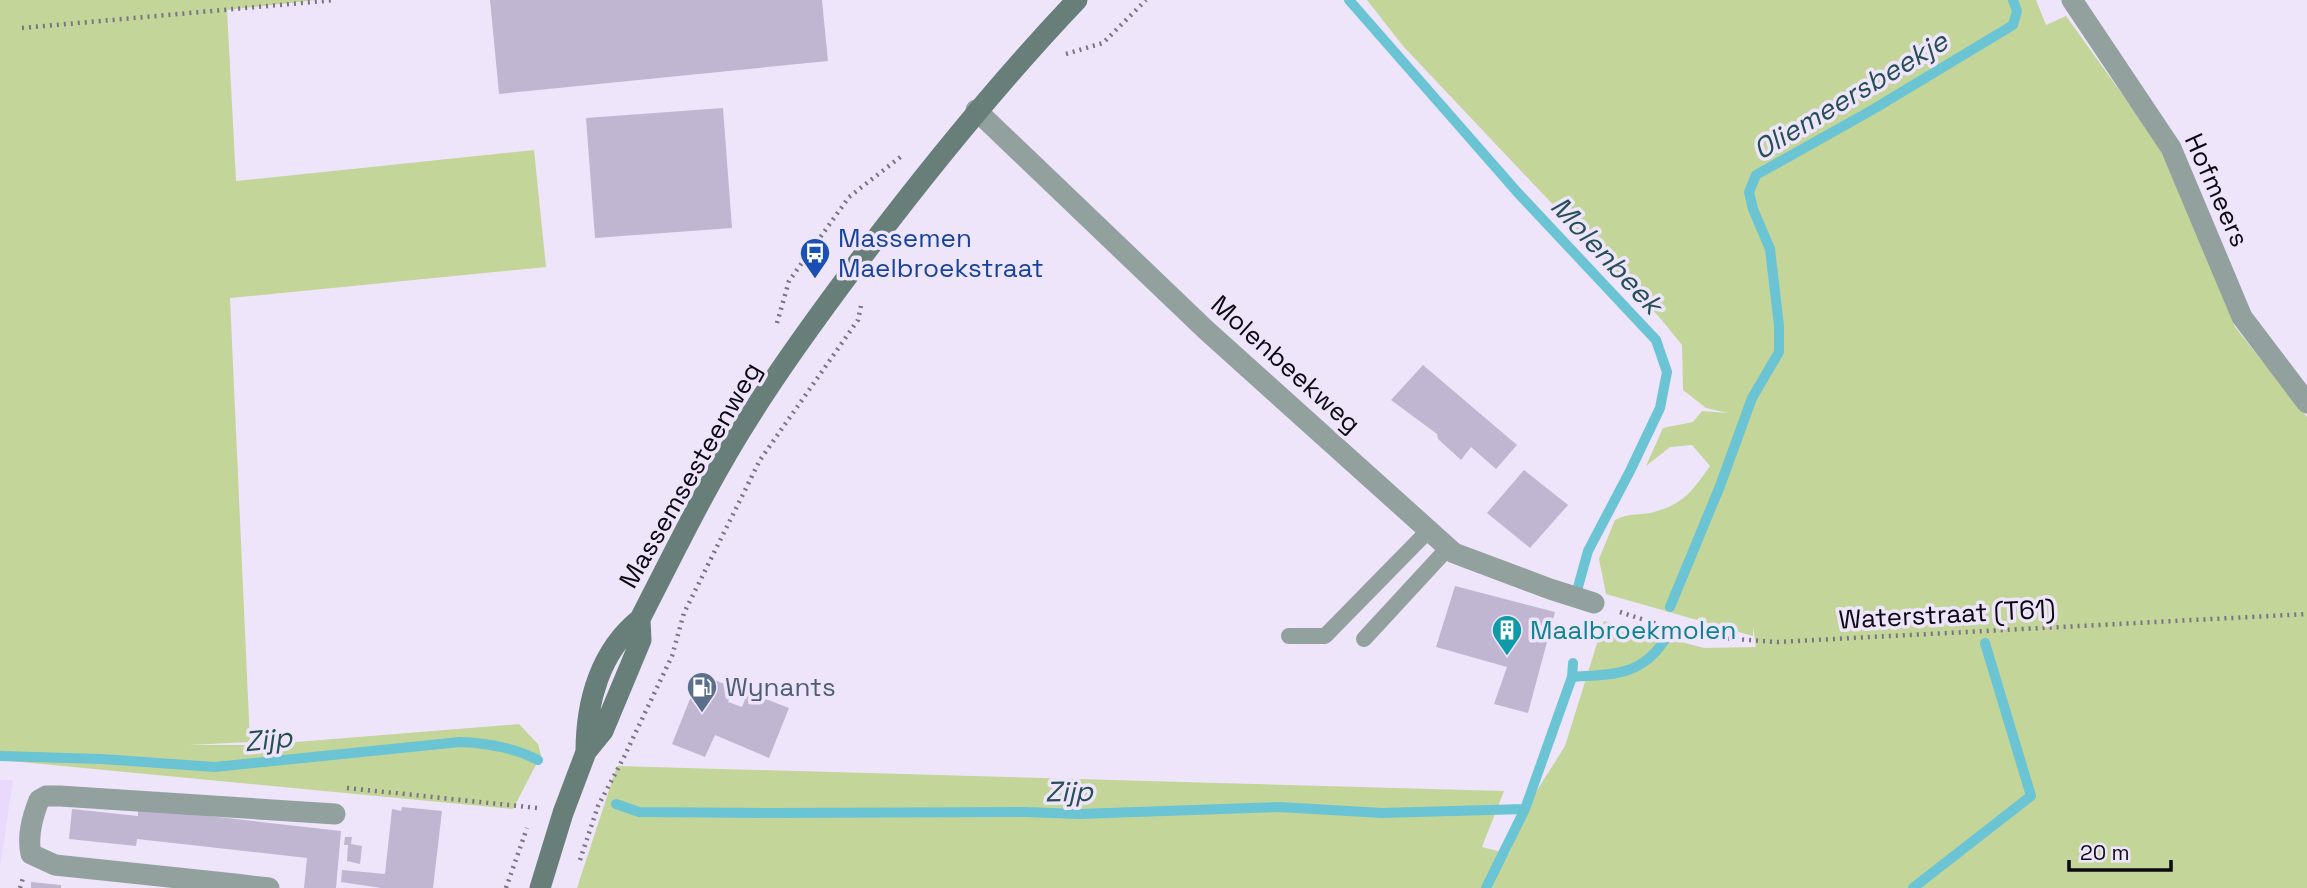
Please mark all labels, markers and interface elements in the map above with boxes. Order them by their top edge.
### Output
water label: Oliemeersbeekje [1746,22,1955,167]
street label: Hofmeers [2177,128,2257,252]
water label: Molenbeek [1543,188,1673,324]
place label: Massemen Maelbroekstraat [838,221,1044,285]
bus stop icon: Massemen Maelbroekstraat [798,236,832,280]
street label: Molenbeekweg [1204,288,1368,440]
street label: Massemsesteenweg [611,356,769,594]
street label: Waterstraat (T61) [1838,591,2056,637]
building icon: Maalbroekmolen [1490,613,1524,657]
place label: Maalbroekmolen [1530,613,1736,647]
fuel station icon: Wynants [685,670,719,714]
place label: Wynants [725,670,836,704]
water label: Zijp [242,718,295,759]
water label: Zijp [1045,773,1094,809]
scale bar [2069,828,2170,872]
text: 20 m [2080,839,2130,866]

